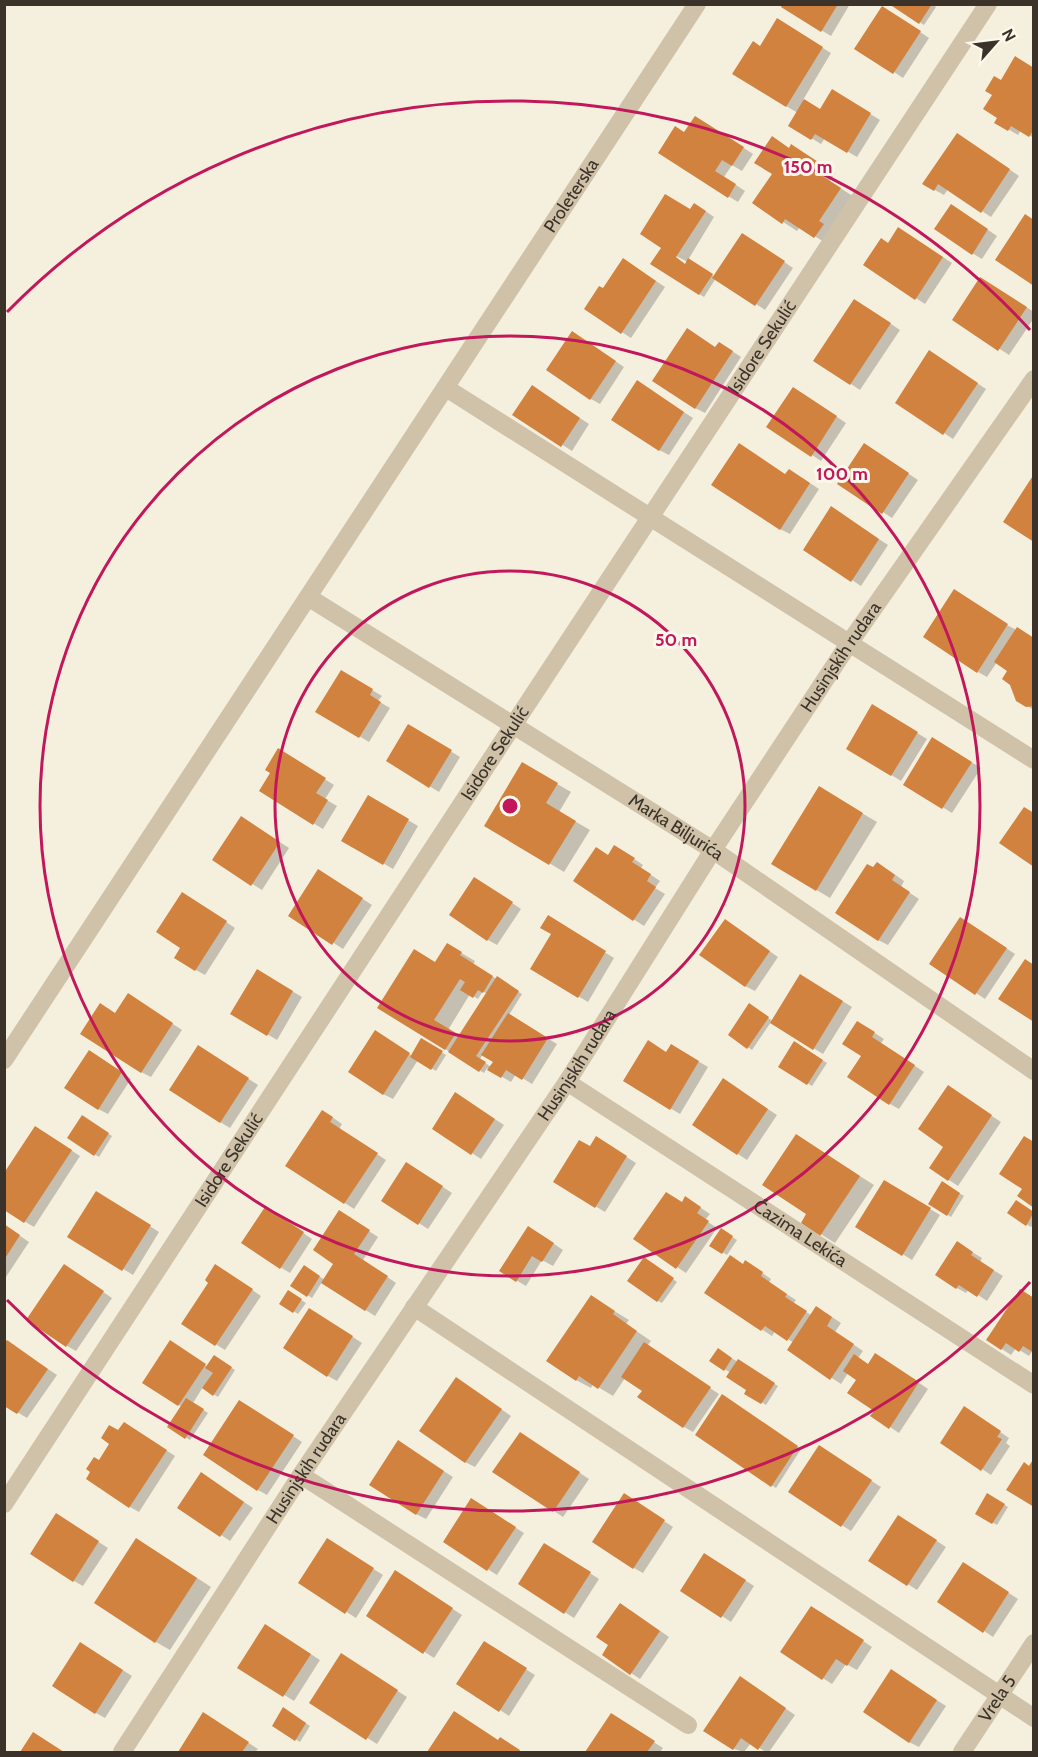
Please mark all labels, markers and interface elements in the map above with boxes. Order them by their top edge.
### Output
north arrow [966,12,1026,72]
text: N [998,26,1020,45]
street label: Proleterska [539,154,604,237]
text: 150 m [784,156,832,178]
street label: Isidore Sekulić [723,296,801,398]
text: 100 m [816,463,868,485]
street label: Husinjskih rudara [796,597,886,716]
text: 50 m [655,629,697,651]
street label: Isidore Sekulić [456,702,534,804]
street label: Marka Biljurića [625,789,728,865]
centre of rings [500,796,520,816]
street label: Husinjskih rudara [533,1005,621,1125]
street label: Isidore Sekulić [190,1109,268,1211]
street label: Ćazima Lekića [749,1195,852,1272]
street label: Husinjskih rudara [261,1409,351,1528]
street label: Vrela 5 [974,1671,1021,1726]

